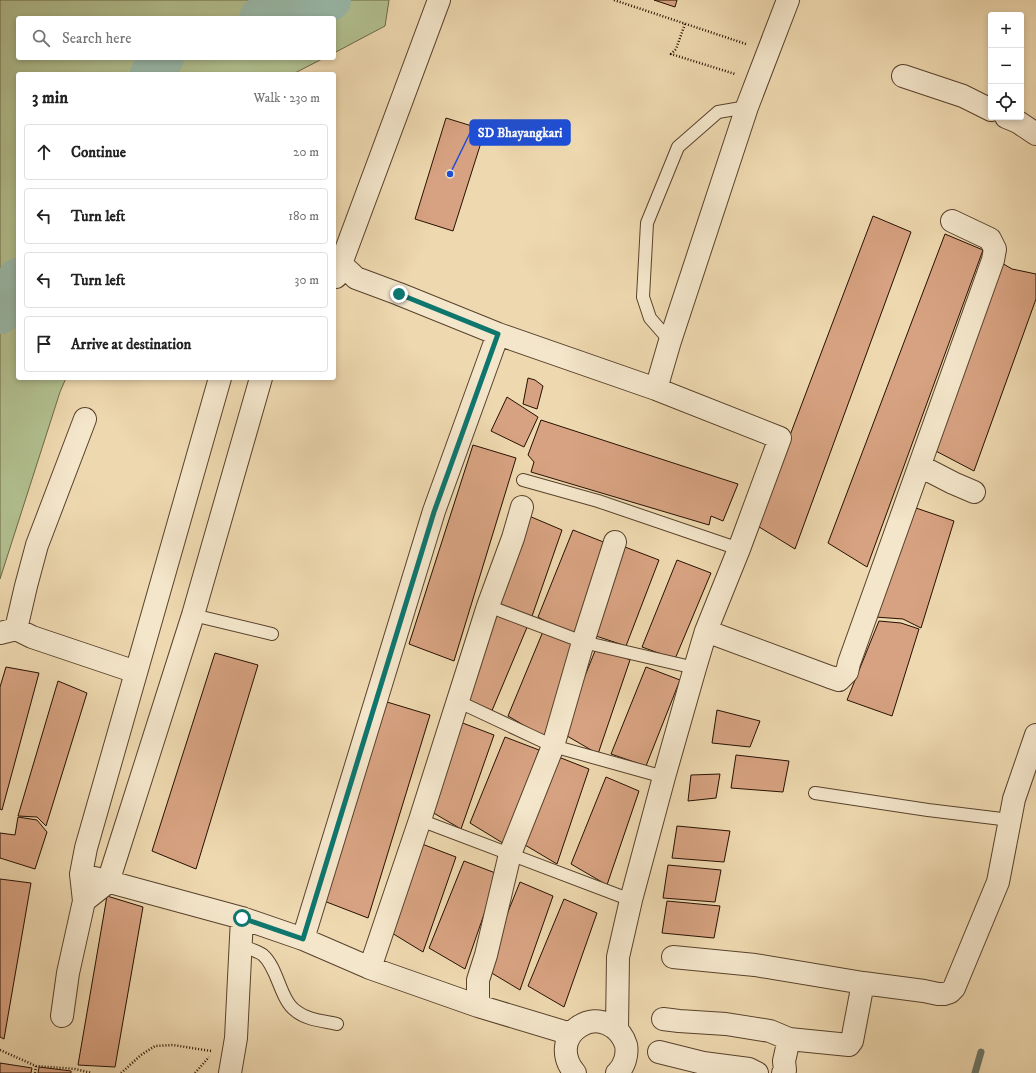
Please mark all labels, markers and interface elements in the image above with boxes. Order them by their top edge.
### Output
map controls [988,12,1024,120]
button: + [988,12,1024,48]
search box [16,16,336,60]
icon: search [30,27,52,49]
text: Search here [62,29,131,48]
button: − [988,48,1024,84]
button: locate [988,84,1024,120]
text: 3 min [32,87,68,109]
text: Walk · 230 m [254,90,320,106]
callout: SD Bhayangkari [470,120,570,145]
text: SD Bhayangkari [478,125,563,142]
icon: ahead [33,141,55,163]
text: Continue [71,143,126,162]
text: 20 m [293,144,319,160]
icon: left [33,205,55,227]
text: Turn left [71,207,125,226]
text: 180 m [288,208,319,224]
icon: left [33,269,55,291]
text: Turn left [71,271,125,290]
text: 30 m [295,272,319,288]
route end [390,285,408,303]
icon: arrive [33,333,55,355]
text: Arrive at destination [71,335,191,354]
route start [233,909,251,927]

